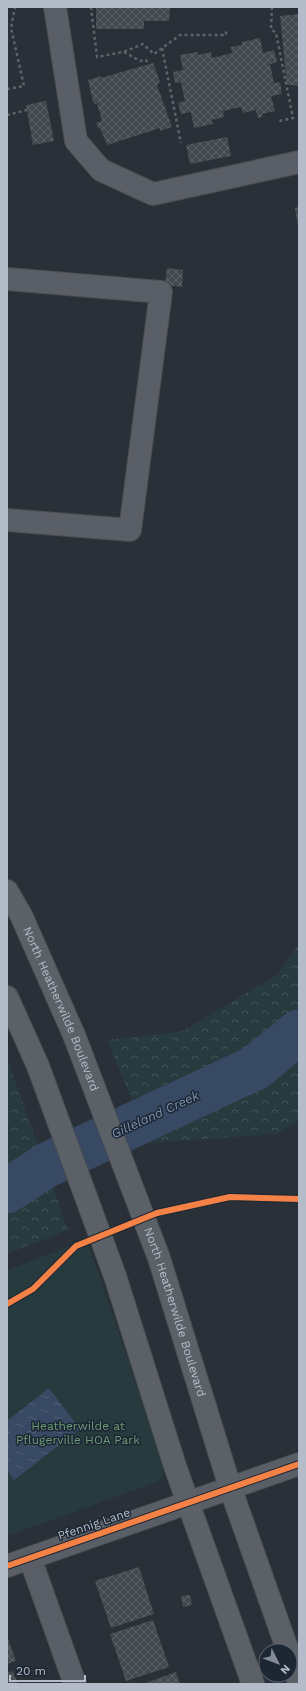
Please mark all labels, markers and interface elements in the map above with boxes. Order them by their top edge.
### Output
street label: North Heatherwilde Boulevard [20,925,102,1093]
water label: Gilleland Creek [109,1087,202,1141]
street label: North Heatherwilde Boulevard [141,1225,209,1399]
park label: Heatherwilde at Pflugerville HOA Park [16,1419,140,1447]
street label: Pfennig Lane [56,1505,132,1543]
north arrow [258,1643,298,1683]
scale bar [10,1657,85,1683]
text: N [278,1662,293,1677]
text: 20 m [16,1664,46,1678]

